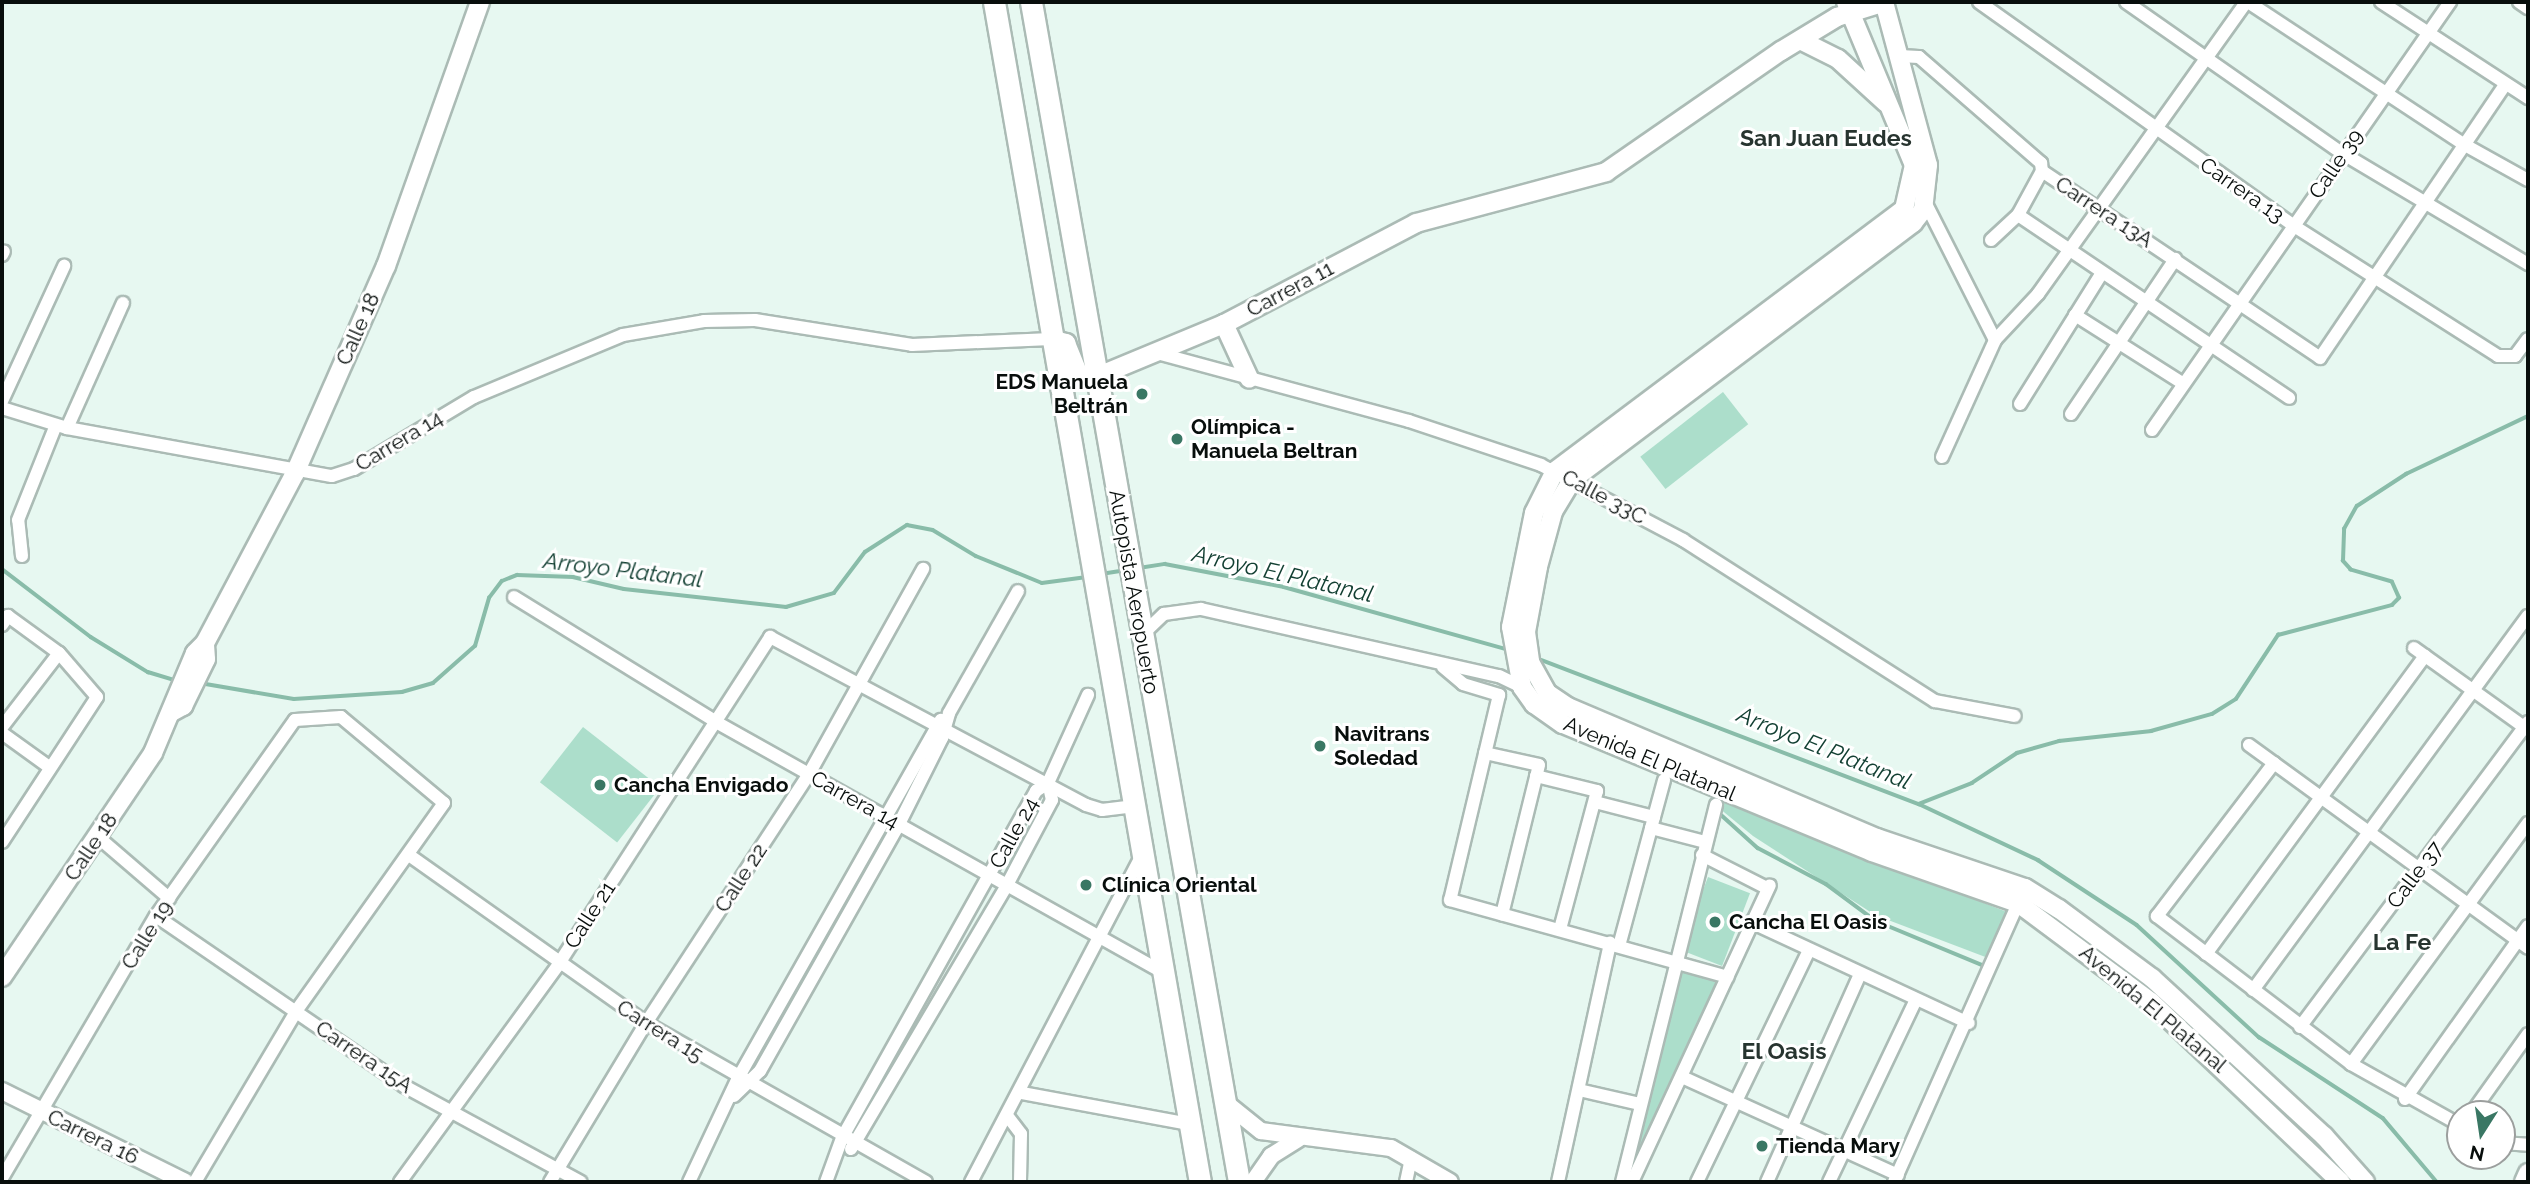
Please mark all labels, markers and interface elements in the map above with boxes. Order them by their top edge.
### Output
district label: San Juan Eudes [1740,124,1912,152]
street label: Calle 39 [2304,124,2368,204]
street label: Carrera 13 [2195,152,2289,228]
street label: Carrera 13A [2051,171,2157,253]
street label: Carrera 11 [1242,256,1338,322]
street label: Calle 18 [331,289,385,369]
place label: EDS Manuela Beltrán [995,369,1128,419]
marker: EDS Manuela Beltrán [1134,386,1150,402]
street label: Carrera 14 [351,405,447,477]
place label: Olímpica - Manuela Beltran [1191,414,1357,464]
marker: Olímpica - Manuela Beltran [1169,431,1185,447]
street label: Calle 33C [1558,464,1650,530]
street label: Autopista Aeropuerto [1104,488,1164,696]
water label: Arroyo El Platanal [1190,540,1376,608]
water label: Arroyo Platanal [542,547,704,593]
water label: Arroyo El Platanal [1733,700,1915,796]
street label: Avenida El Platanal [1560,711,1740,807]
place label: Navitrans Soledad [1334,721,1430,771]
marker: Navitrans Soledad [1312,738,1328,754]
street label: Carrera 14 [806,765,904,835]
place label: Cancha Envigado [614,772,788,798]
marker: Cancha Envigado [592,777,608,793]
street label: Calle 24 [984,793,1044,873]
street label: Calle 18 [59,808,123,886]
street label: Calle 37 [2382,837,2448,913]
street label: Calle 22 [710,839,772,917]
place label: Clínica Oriental [1102,872,1257,898]
marker: Clínica Oriental [1076,875,1096,895]
street label: Calle 21 [559,877,621,953]
street label: Calle 19 [116,896,178,974]
place label: Cancha El Oasis [1729,909,1888,935]
marker: Cancha El Oasis [1707,914,1723,930]
district label: La Fe [2373,928,2431,956]
street label: Avenida El Platanal [2074,940,2232,1078]
street label: Carrera 15 [612,995,708,1067]
street label: Carrera 15A [311,1015,417,1099]
district label: El Oasis [1741,1037,1827,1065]
north arrow [2446,1100,2516,1170]
street label: Carrera 16 [43,1104,143,1170]
place label: Tienda Mary [1776,1133,1900,1159]
marker: Tienda Mary [1754,1138,1770,1154]
text: N [2468,1141,2486,1166]

